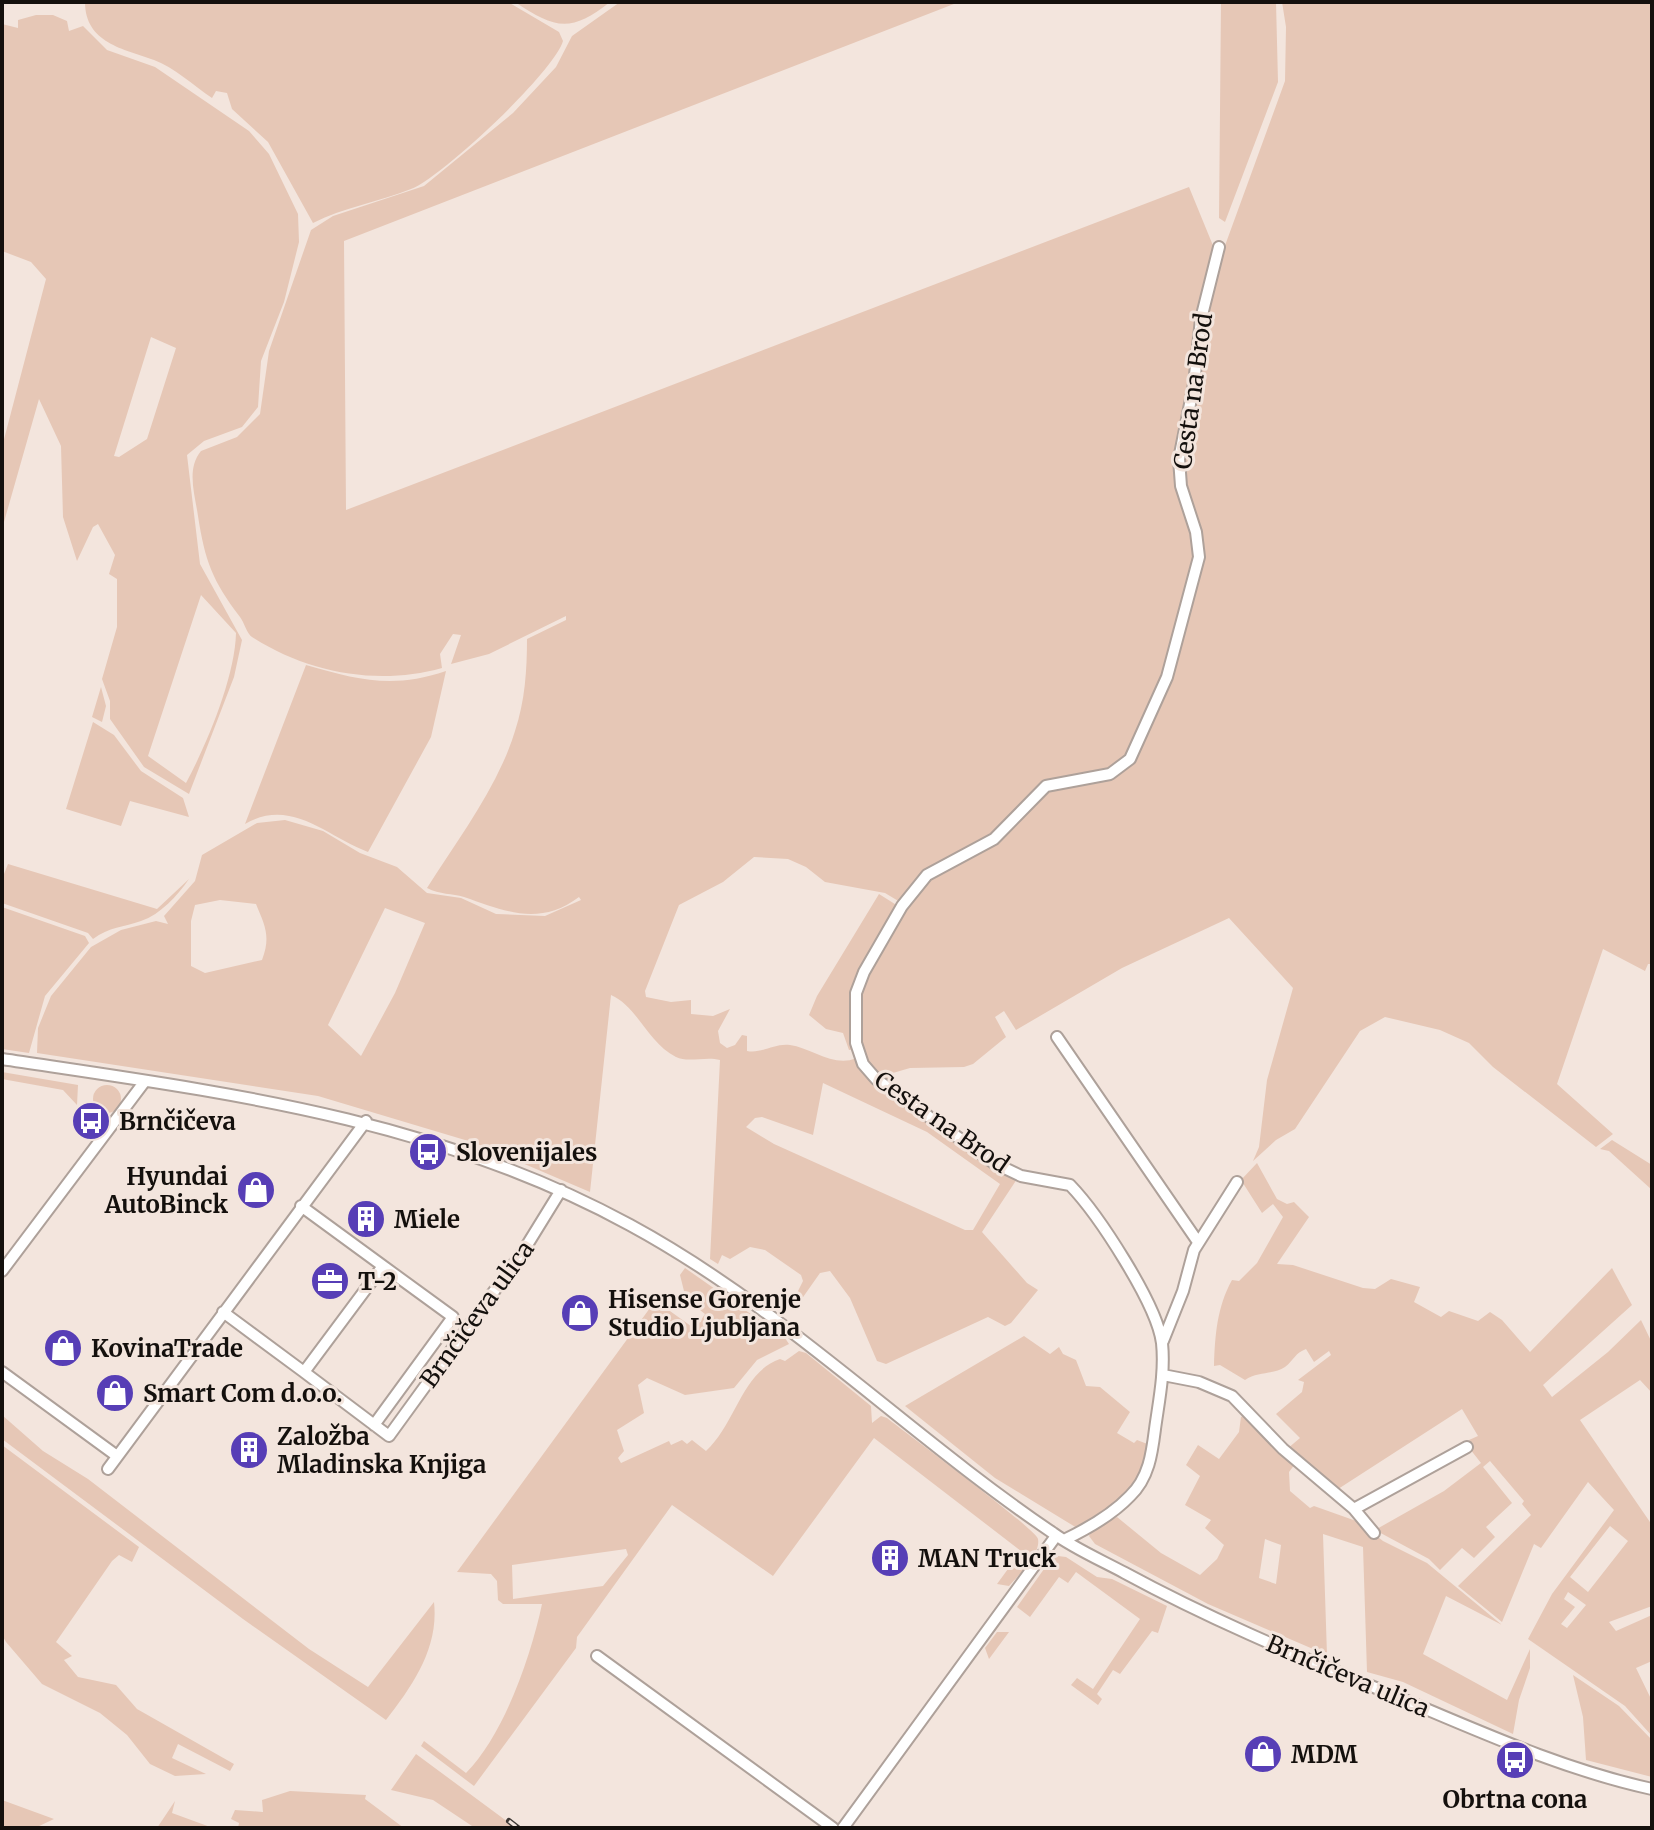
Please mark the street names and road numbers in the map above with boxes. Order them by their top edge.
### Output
street label: Cesta na Brod [1167,311,1219,471]
street label: Cesta na Brod [869,1064,1015,1180]
street label: Brnčičeva ulica [413,1234,541,1394]
street label: Brnčičeva ulica [1262,1628,1434,1724]

